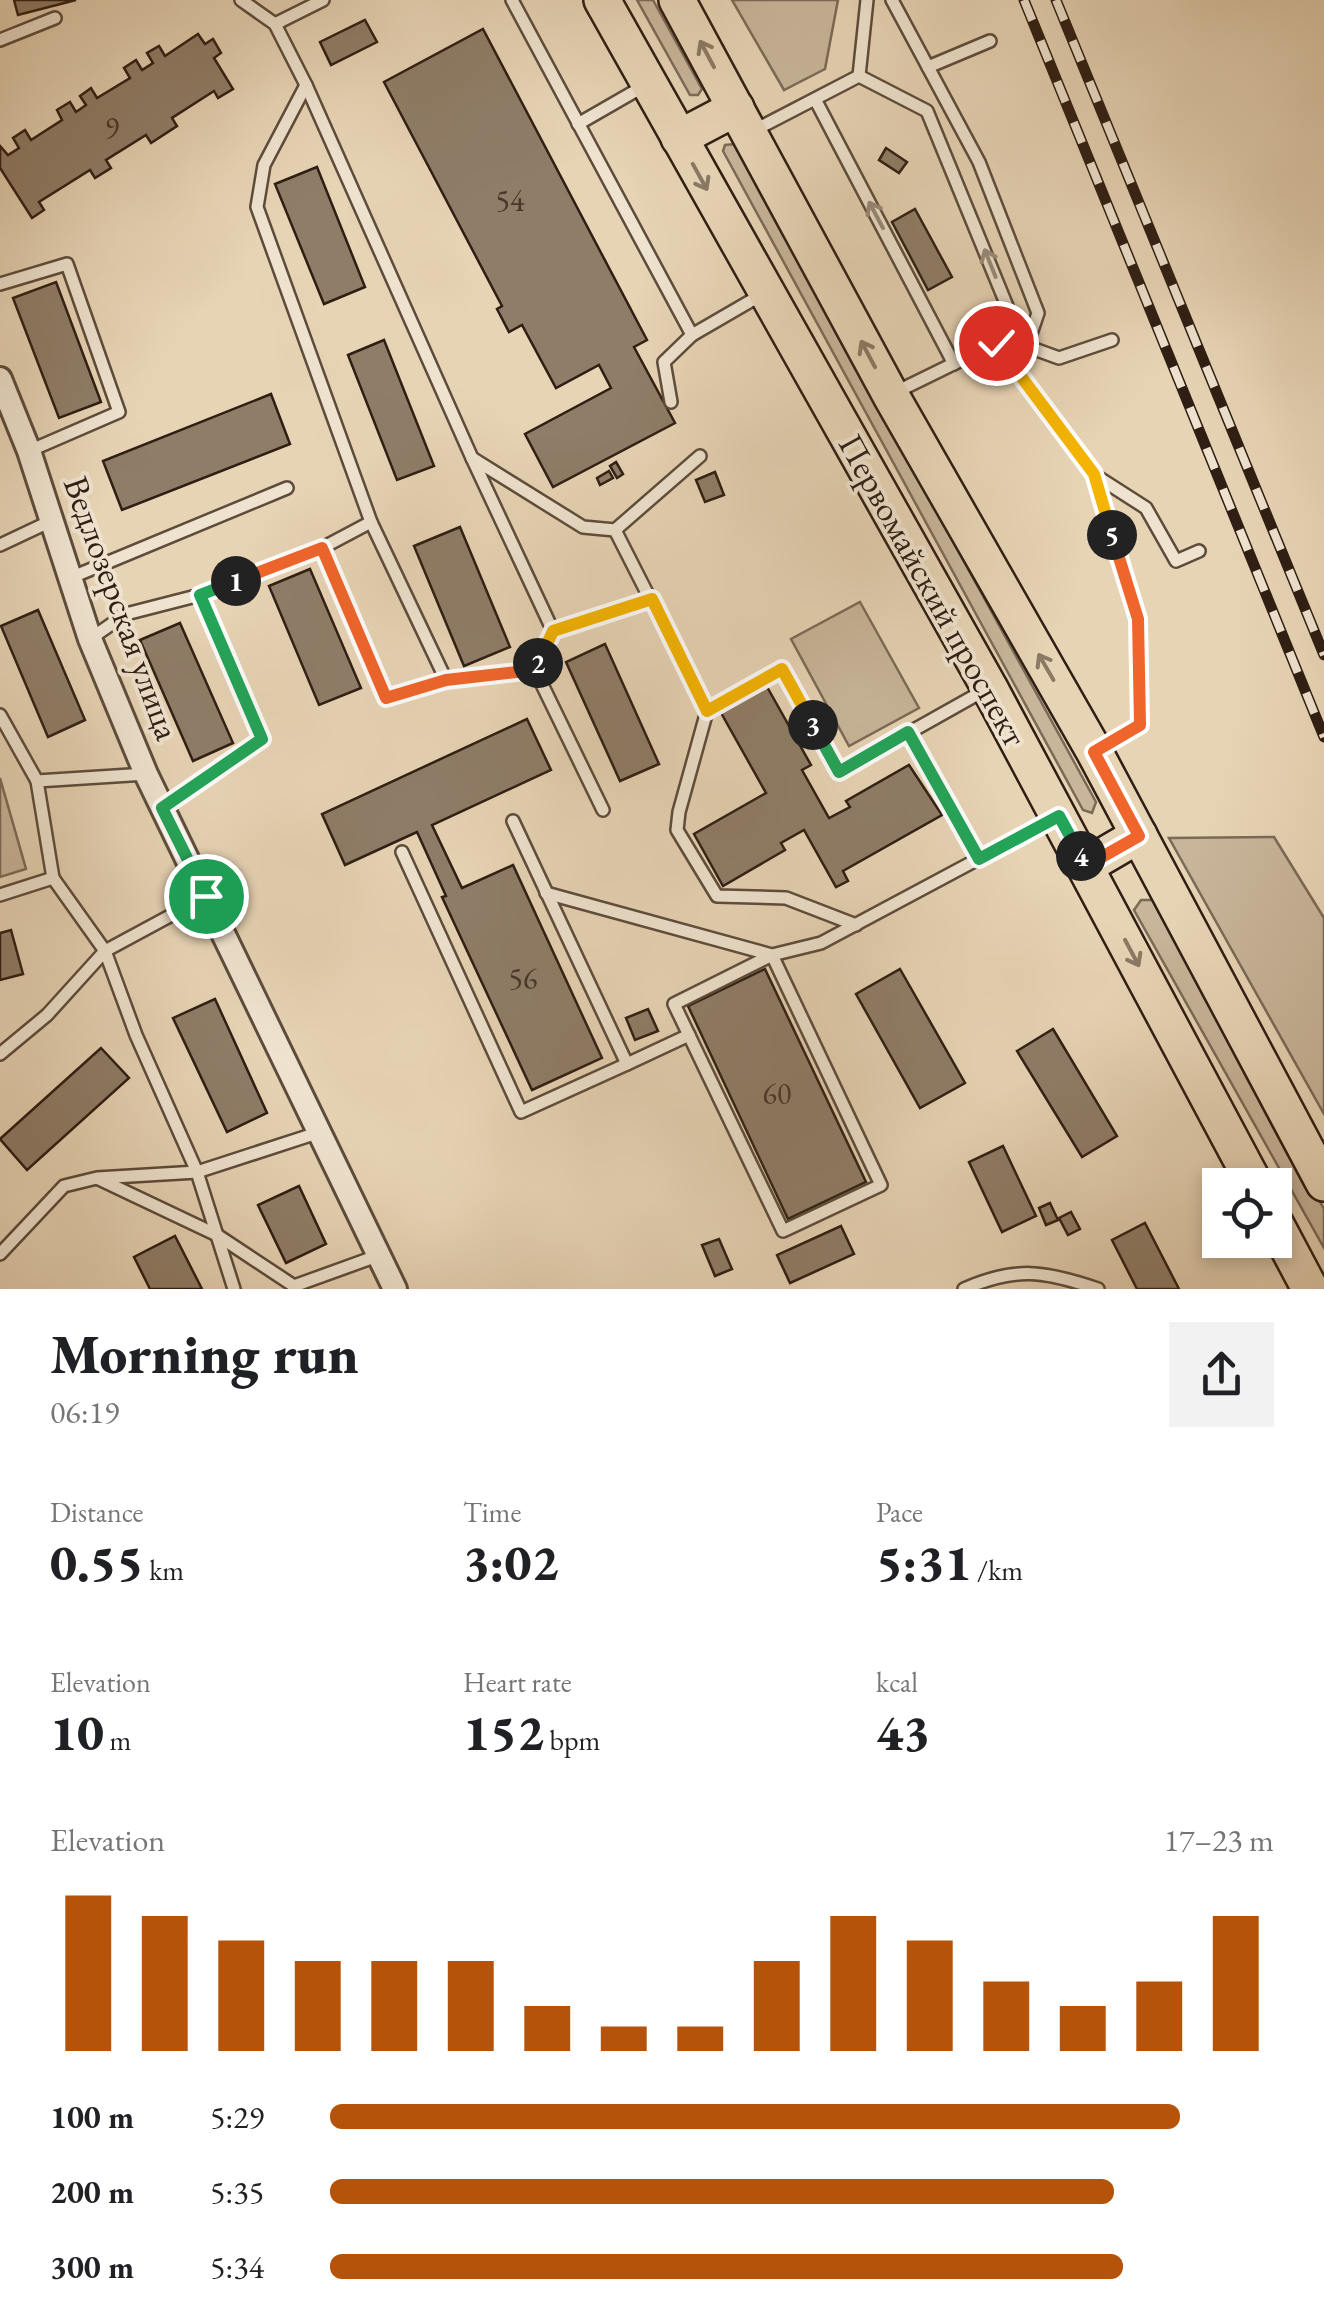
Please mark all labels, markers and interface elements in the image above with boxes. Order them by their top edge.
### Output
one-way arrow [696,39,716,69]
house number: 9 [105,108,119,147]
one-way arrow [691,162,711,192]
house number: 54 [496,181,525,220]
one-way arrow [866,201,885,231]
one-way arrow [979,248,997,279]
pin [954,301,1039,386]
icon: check [969,316,1024,371]
one-way arrow [858,339,878,369]
street label: Первомайский проспект [828,426,1038,754]
street label: Ведлозерская улица [53,470,191,746]
pin: 5 [1087,510,1137,560]
text: 5 [1105,517,1119,553]
pin: 1 [211,556,261,606]
text: 1 [229,563,243,599]
pin: 2 [513,638,563,688]
text: 2 [531,645,545,681]
one-way arrow [1036,653,1056,682]
pin: 3 [788,700,838,750]
text: 3 [806,707,820,743]
pin: 4 [1056,831,1106,881]
text: 4 [1074,838,1088,874]
pin [164,854,249,939]
icon: arrive [179,869,234,924]
one-way arrow [1123,937,1142,967]
house number: 56 [509,959,537,998]
house number: 60 [763,1074,791,1113]
map controls [1202,1168,1292,1258]
button: locate [1202,1168,1292,1258]
text: Morning run [50,1318,359,1389]
button: share [1169,1322,1274,1427]
text: 06:19 [50,1391,119,1433]
text: Distance [50,1494,144,1530]
text: Time [463,1494,521,1530]
text: Pace [876,1494,923,1530]
text: 0.55 [50,1530,144,1595]
text: 3:02 [463,1530,558,1595]
text: 5:31 [876,1530,971,1595]
text: km [144,1552,184,1588]
text: /km [971,1552,1023,1588]
text: Elevation [50,1664,151,1700]
text: Heart rate [463,1664,572,1700]
text: kcal [876,1664,918,1700]
text: 10 [50,1700,104,1765]
text: 152 [463,1700,544,1765]
text: 43 [876,1700,930,1765]
text: m [104,1722,131,1758]
text: bpm [544,1722,600,1758]
text: Elevation [50,1819,165,1861]
text: 17–23 m [1164,1819,1274,1861]
text: 100 m [50,2096,134,2138]
text: 5:29 [210,2096,264,2138]
text: 200 m [50,2171,134,2213]
text: 5:35 [210,2171,264,2213]
text: 300 m [50,2246,134,2288]
text: 5:34 [210,2246,264,2288]

